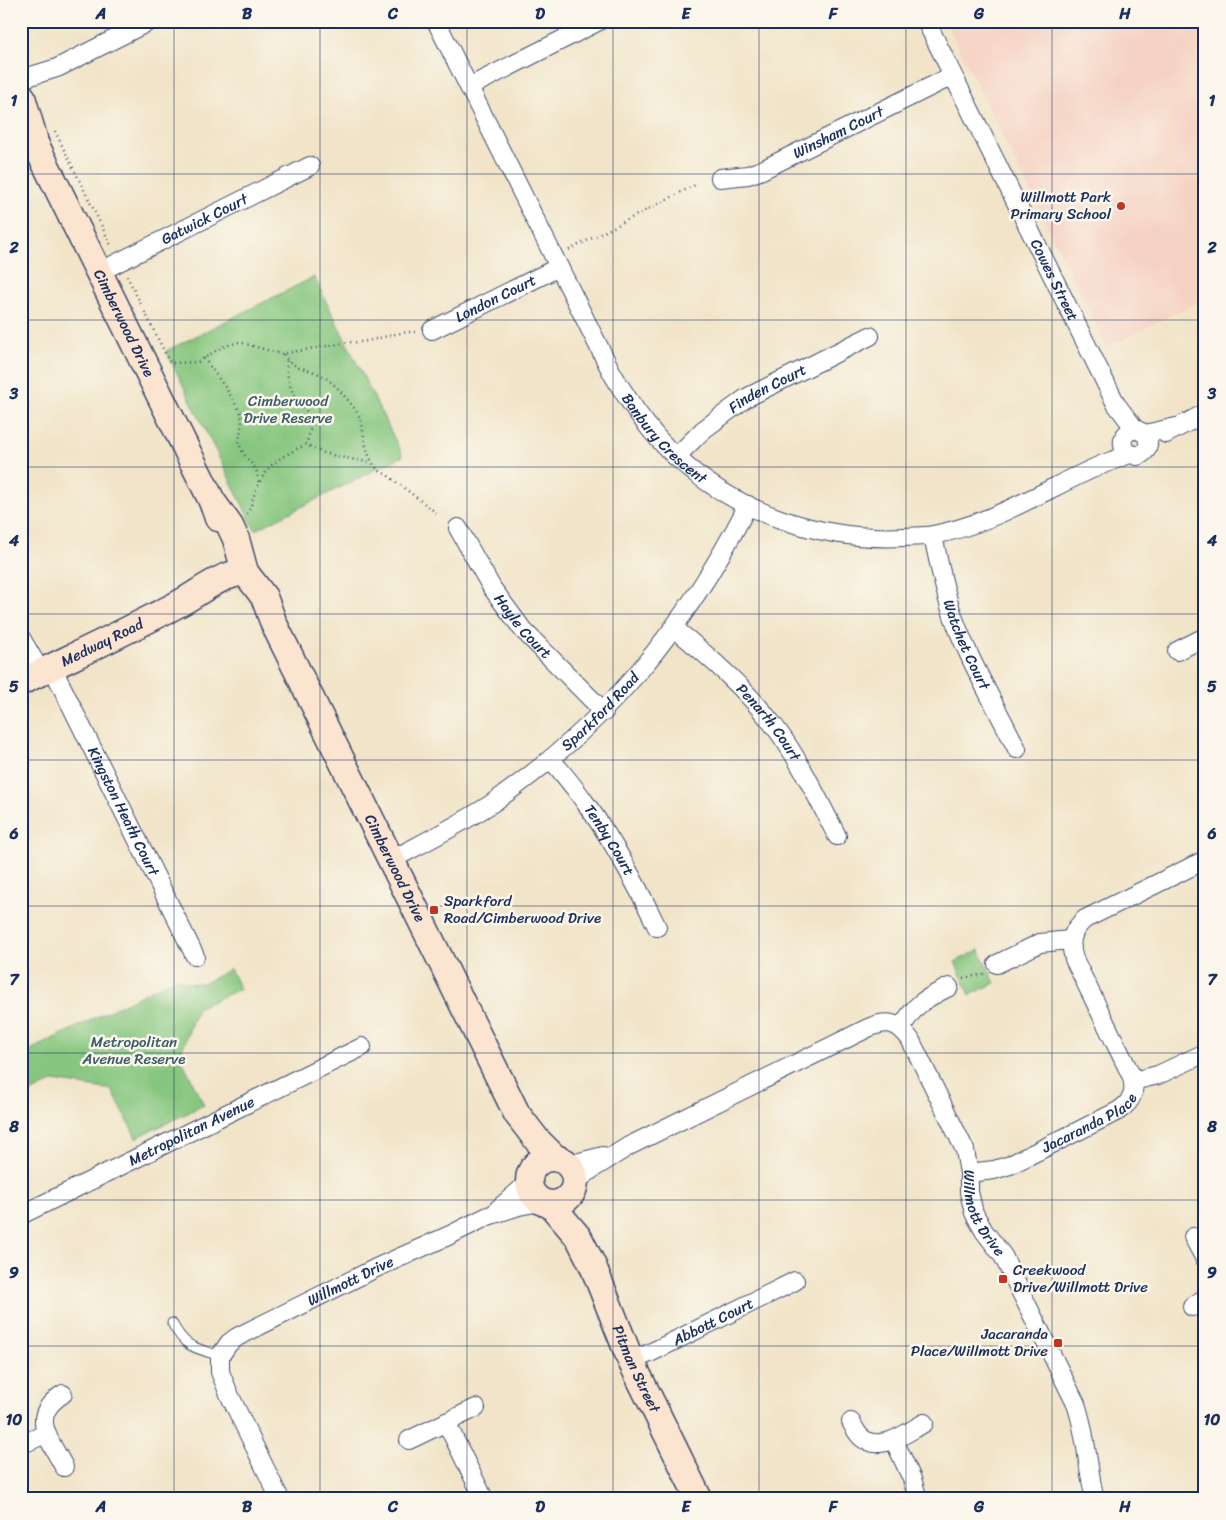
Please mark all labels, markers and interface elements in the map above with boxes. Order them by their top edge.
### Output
text: A [95,0,106,28]
text: B [242,0,253,28]
text: C [387,0,399,28]
text: D [535,0,545,28]
text: E [682,0,692,28]
text: F [828,0,839,28]
text: G [973,0,985,28]
text: H [1118,0,1131,28]
text: 1 [11,86,18,115]
text: 1 [1209,86,1216,115]
street label: Winsham Court [788,98,889,166]
place label: Willmott Park Primary School [1010,184,1112,227]
street label: Gatwick Court [156,186,253,252]
marker: Willmott Park Primary School [1115,200,1127,212]
text: 2 [8,233,19,262]
text: 2 [1206,233,1217,262]
street label: Cowes Street [1023,234,1086,326]
street label: Cimberwood Drive [86,264,162,381]
street label: London Court [450,267,541,330]
street label: Finden Court [722,357,811,420]
text: 3 [9,379,19,408]
text: 3 [1207,379,1217,408]
park label: Cimberwood Drive Reserve [244,388,333,431]
street label: Banbury Crescent [615,388,713,491]
text: 4 [8,526,19,555]
text: 4 [1206,526,1217,555]
street label: Hayle Court [487,588,558,665]
street label: Watchet Court [936,596,998,695]
street label: Medway Road [56,611,149,674]
street label: Sparkford Road [555,665,647,758]
text: 5 [9,672,19,701]
text: 5 [1207,672,1217,701]
street label: Penarth Court [730,677,808,767]
street label: Kingston Heath Court [80,742,167,881]
street label: Tenby Court [577,799,642,881]
street label: Cimberwood Drive [357,810,433,927]
text: 6 [8,819,19,848]
text: 6 [1206,819,1217,848]
place label: Sparkford Road/Cimberwood Drive [444,888,601,931]
marker: Sparkford Road/Cimberwood Drive [428,904,440,916]
text: 7 [9,965,20,994]
text: 7 [1207,965,1218,994]
park label: Metropolitan Avenue Reserve [82,1029,185,1072]
street label: Metropolitan Avenue [124,1089,259,1173]
street label: Jacaranda Place [1036,1089,1144,1161]
text: 8 [8,1112,19,1141]
text: 8 [1206,1112,1217,1141]
street label: Willmott Drive [956,1170,1012,1262]
street label: Willmott Drive [303,1249,398,1313]
place label: Creekwood Drive/Willmott Drive [1013,1257,1148,1300]
text: 9 [9,1258,19,1287]
text: 9 [1207,1258,1217,1287]
marker: Creekwood Drive/Willmott Drive [997,1273,1009,1285]
street label: Abbott Court [667,1290,759,1353]
street label: Pitman Street [605,1321,668,1418]
place label: Jacaranda Place/Willmott Drive [911,1321,1048,1364]
marker: Jacaranda Place/Willmott Drive [1052,1337,1064,1349]
text: 10 [6,1405,22,1434]
text: 10 [1204,1405,1220,1434]
text: A [95,1492,106,1520]
text: B [242,1492,253,1520]
text: C [387,1492,399,1520]
text: D [535,1492,545,1520]
text: E [682,1492,692,1520]
text: F [828,1492,839,1520]
text: G [973,1492,985,1520]
text: H [1118,1492,1131,1520]

